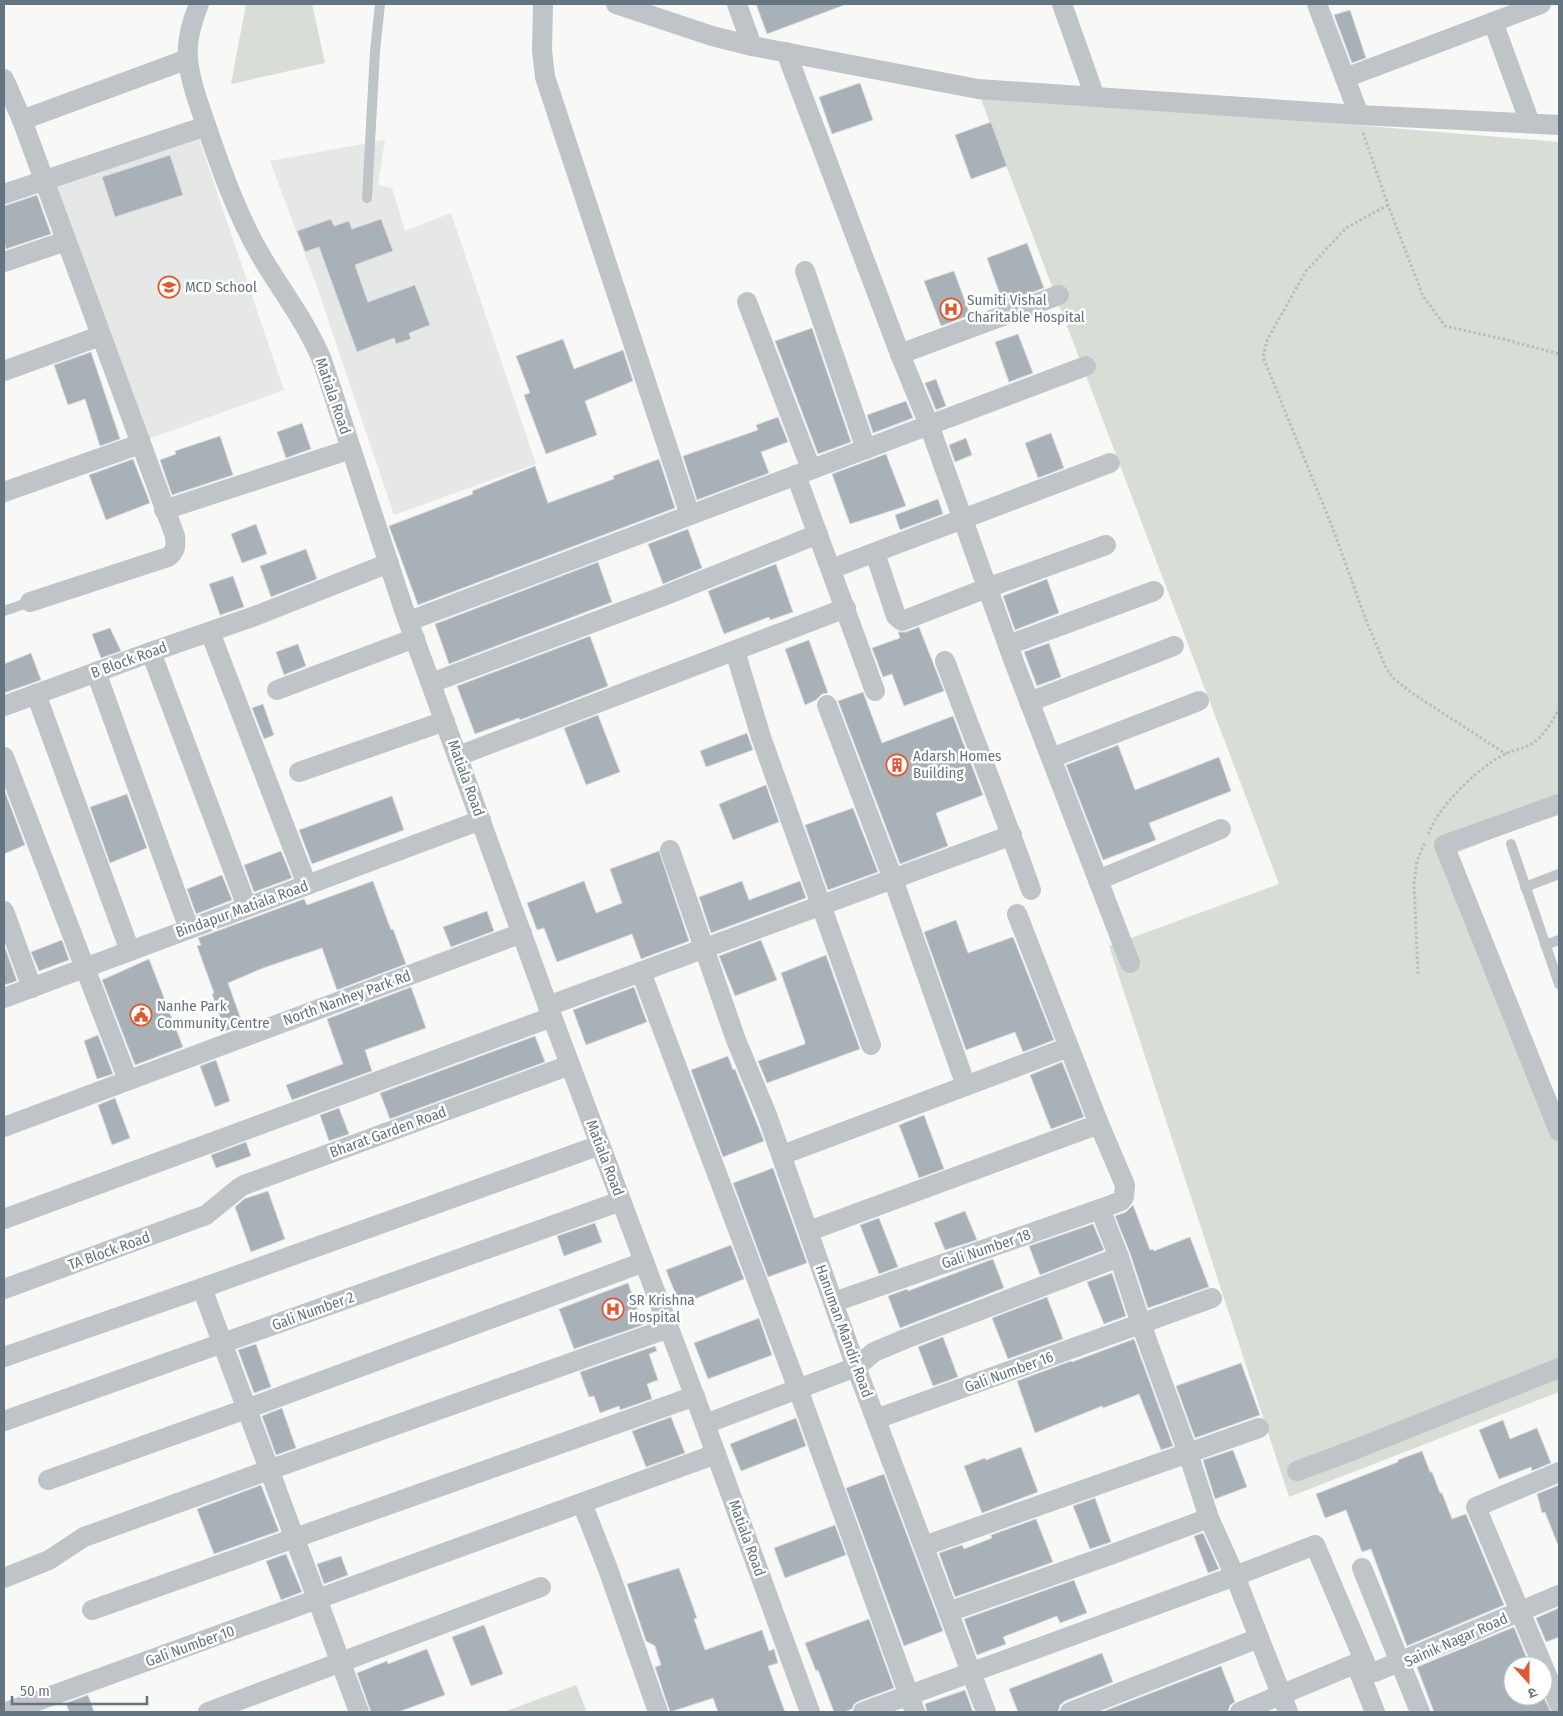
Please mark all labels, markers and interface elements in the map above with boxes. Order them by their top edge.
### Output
school or university icon: MCD School [157,275,181,299]
place label: MCD School [185,278,257,296]
place label: Sumiti Vishal Charitable Hospital [967,291,1085,326]
hospital icon: Sumiti Vishal Charitable Hospital [939,297,963,321]
street label: Matiala Road [312,355,354,437]
street label: B Block Road [88,638,170,682]
street label: Matiala Road [444,737,488,819]
place label: Adarsh Homes Building [913,747,1001,782]
building icon: Adarsh Homes Building [885,753,909,777]
street label: Bindapur Matiala Road [173,877,311,941]
street label: North Nanhey Park Rd [281,967,413,1029]
place label: Nanhe Park Community Centre [157,997,270,1032]
public building icon: Nanhe Park Community Centre [129,1003,153,1027]
street label: Bharat Garden Road [327,1103,449,1161]
street label: Matiala Road [582,1118,628,1198]
street label: Gali Number 18 [939,1225,1033,1273]
street label: TA Block Road [66,1228,152,1274]
street label: Hanuman Mandir Road [812,1262,876,1400]
street label: Gali Number 2 [269,1288,357,1334]
place label: SR Krishna Hospital [629,1291,695,1326]
hospital icon: SR Krishna Hospital [601,1297,625,1321]
street label: Gali Number 16 [962,1348,1056,1396]
street label: Matiala Road [725,1497,769,1579]
street label: Sainik Nagar Road [1402,1609,1510,1671]
street label: Gali Number 10 [143,1622,237,1670]
north arrow [1503,1656,1553,1706]
scale bar [12,1674,148,1706]
text: 50 m [20,1682,50,1700]
text: उ [1525,1683,1539,1702]

